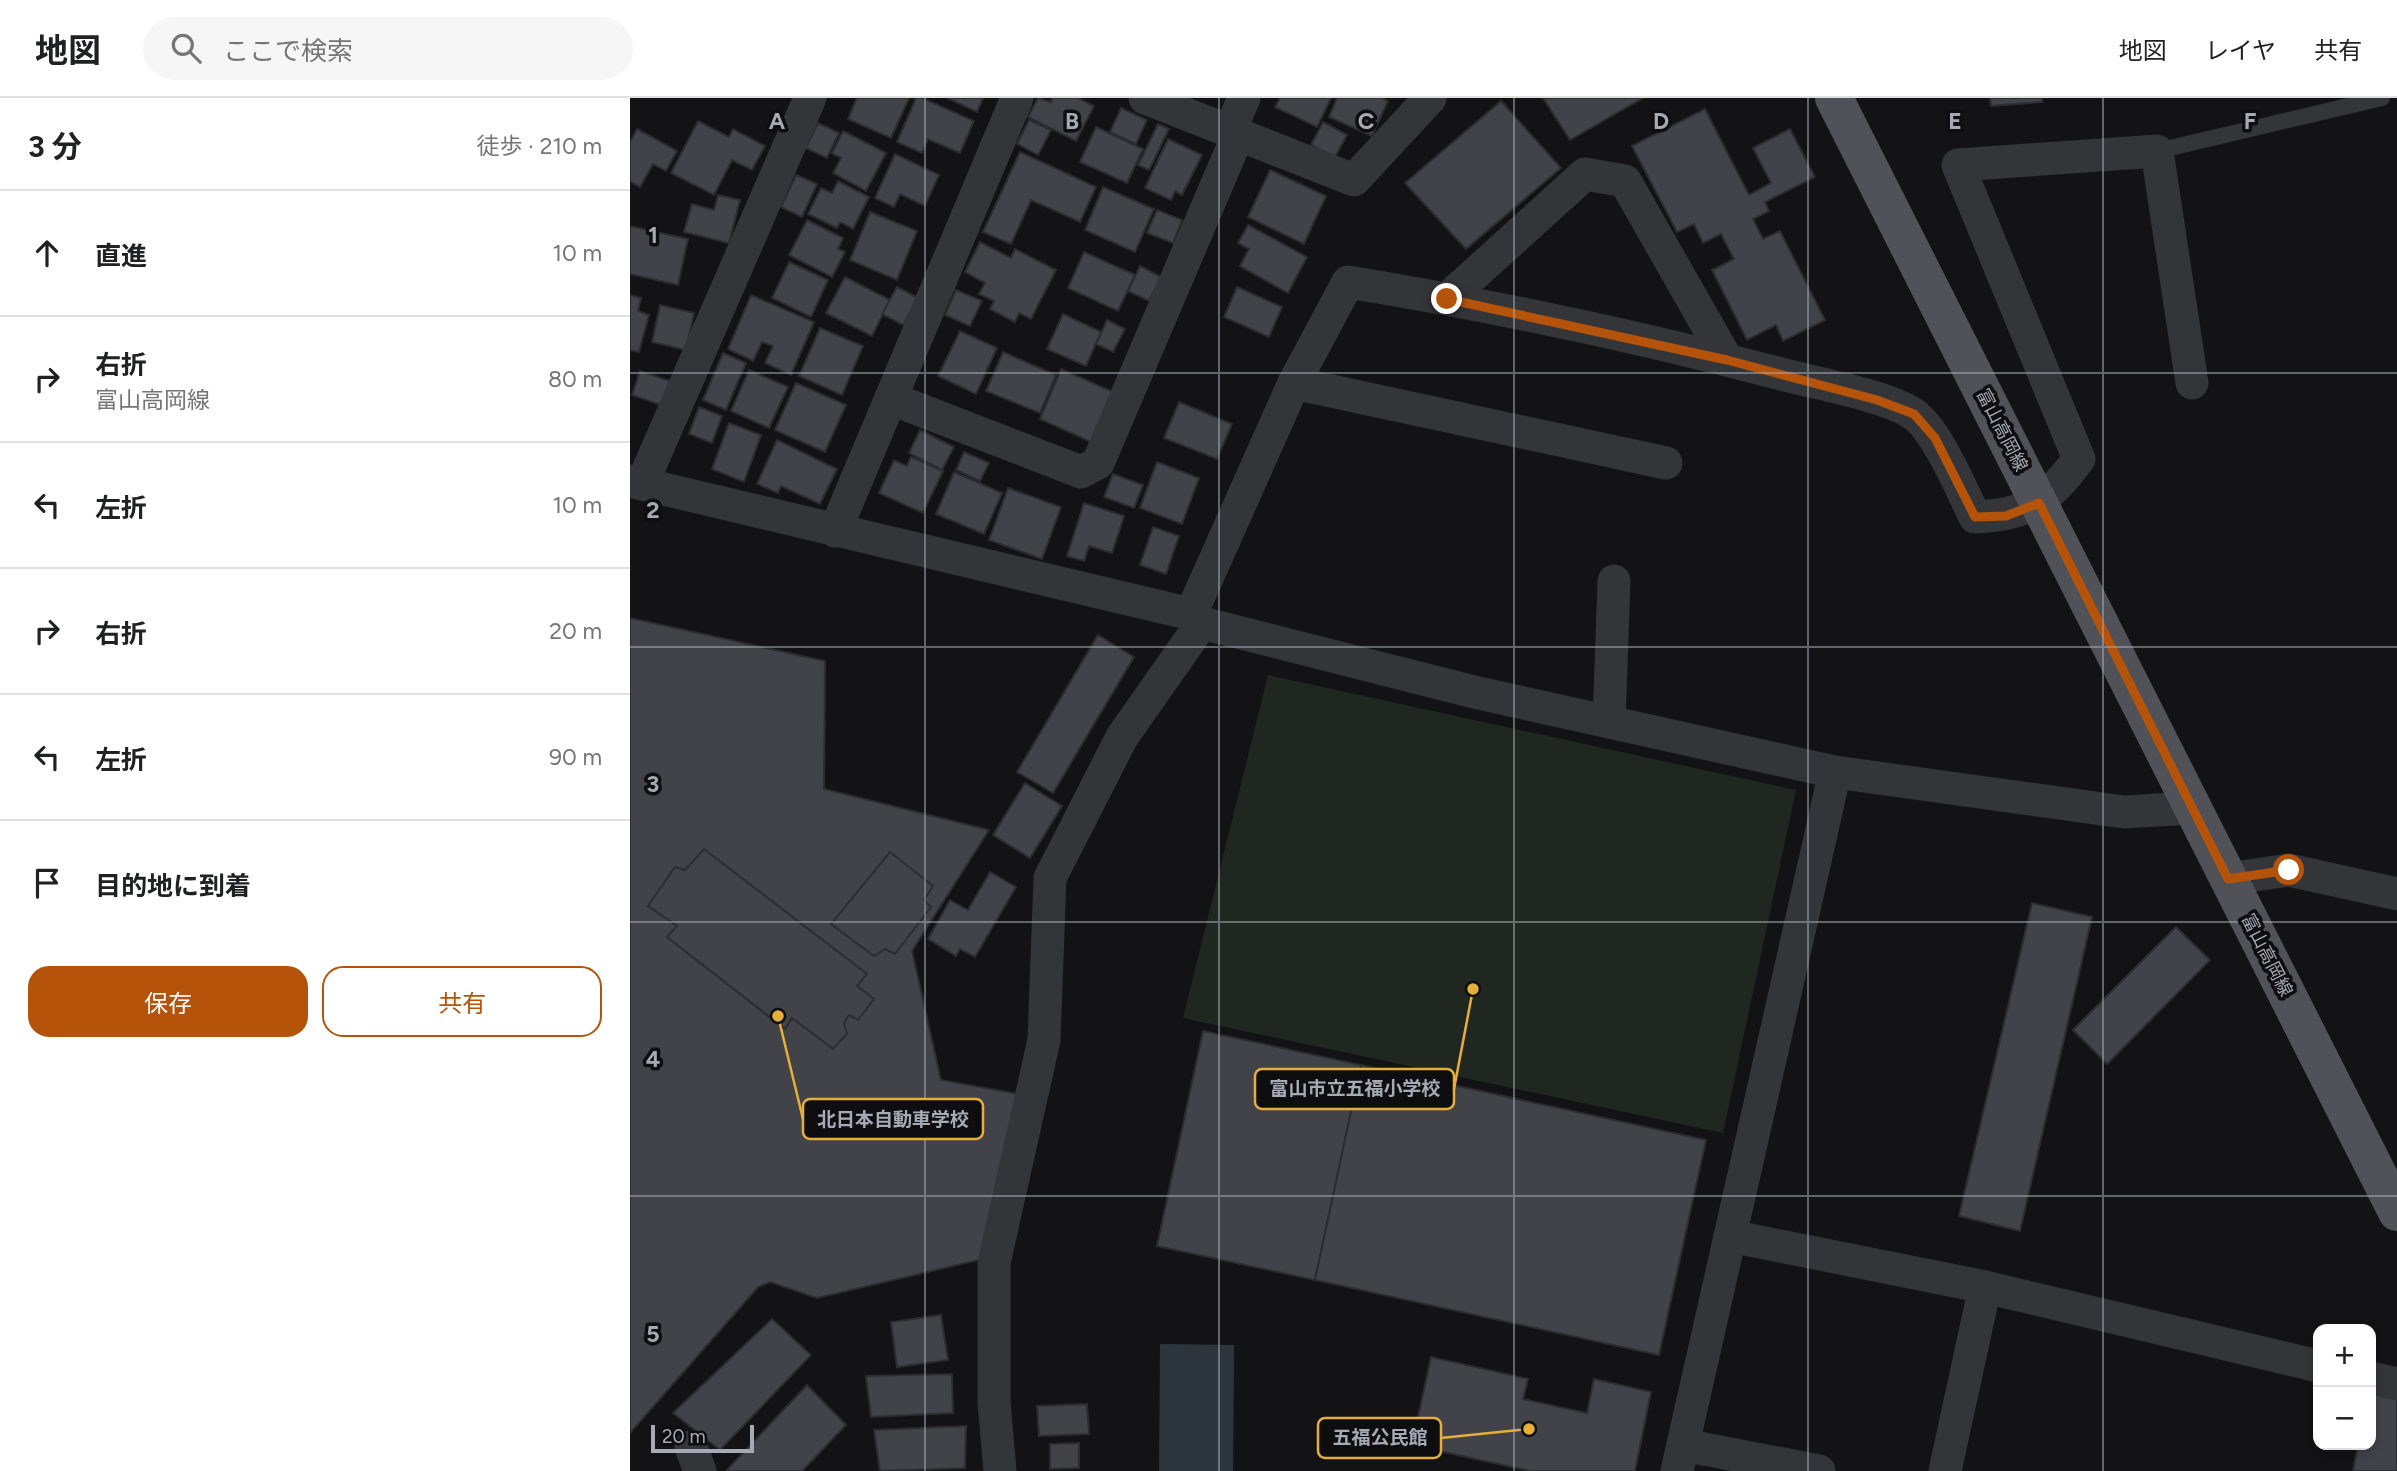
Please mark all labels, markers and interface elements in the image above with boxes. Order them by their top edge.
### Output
search box [143,17,633,80]
icon: search [167,29,205,67]
text: 地図 [35,31,101,70]
text: ここで検索 [223,35,353,67]
text: 地図 [2119,36,2167,65]
text: レイヤ [2205,36,2276,65]
text: 共有 [2314,36,2362,65]
text: A [769,107,786,135]
text: B [1065,107,1079,135]
text: C [1358,107,1375,135]
text: D [1653,107,1669,135]
text: E [1948,107,1962,135]
text: F [2244,107,2257,135]
text: 3 分 [28,128,82,165]
text: 徒歩 · 210 m [476,132,602,160]
text: 1 [648,221,658,249]
icon: ahead [28,234,66,272]
text: 10 m [553,239,602,267]
text: 直進 [95,240,147,272]
route end [1431,283,1462,314]
text: 右折 [95,349,147,381]
icon: right [28,360,66,398]
text: 80 m [548,365,602,393]
street label: 富山高岡線 [1972,385,2032,475]
text: 富山高岡線 [95,386,210,414]
icon: left [28,486,66,524]
text: 10 m [553,491,602,519]
text: 左折 [95,492,147,524]
text: 2 [646,496,660,524]
icon: right [28,612,66,650]
text: 20 m [549,617,602,645]
text: 右折 [95,618,147,650]
icon: left [28,738,66,776]
text: 90 m [549,743,602,771]
text: 左折 [95,744,147,776]
text: 3 [647,770,659,798]
route start [2273,854,2304,885]
icon: arrive [28,864,66,902]
text: 目的地に到着 [95,870,251,902]
street label: 富山高岡線 [2237,910,2297,1000]
button: 保存 [28,966,308,1037]
button: 共有 [322,966,602,1037]
text: 4 [646,1045,660,1073]
callout: 富山市立五福小学校 [1255,1069,1454,1109]
text: 富山市立五福小学校 [1269,1077,1441,1100]
callout: 北日本自動車学校 [803,1099,983,1139]
text: 北日本自動車学校 [817,1108,969,1131]
text: 5 [646,1320,660,1348]
map controls [2313,1324,2376,1450]
button: + [2313,1324,2376,1387]
button: − [2313,1387,2376,1450]
callout: 五福公民館 [1318,1418,1441,1458]
scale bar [651,1422,754,1454]
text: 20 m [662,1425,706,1448]
text: 五福公民館 [1332,1426,1428,1449]

